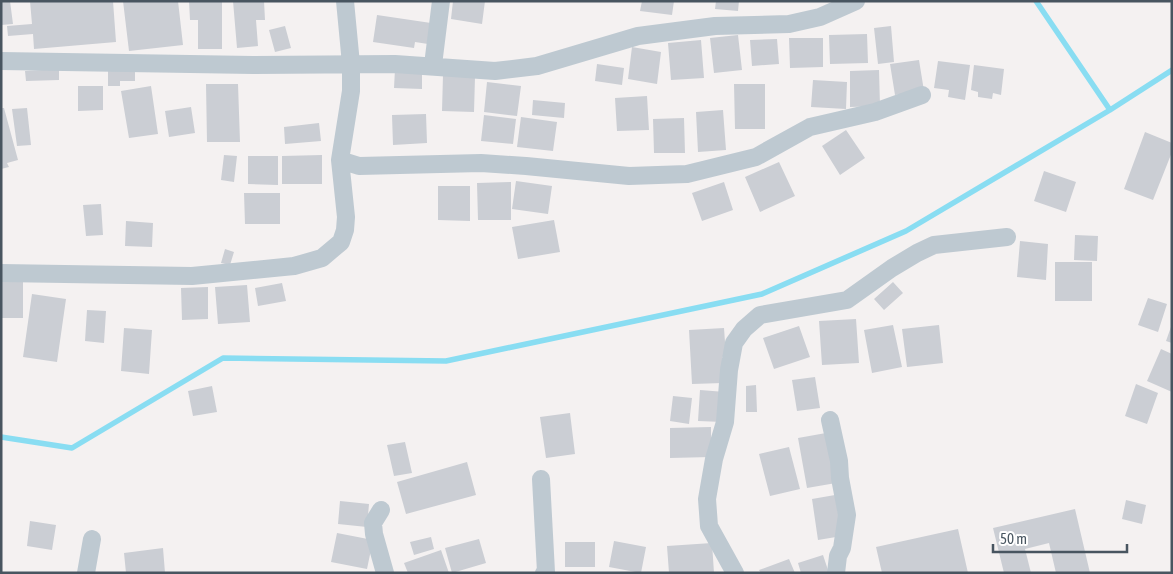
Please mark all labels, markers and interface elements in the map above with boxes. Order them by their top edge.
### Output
scale bar [993,522,1127,554]
text: 50 m [1000,530,1027,547]

